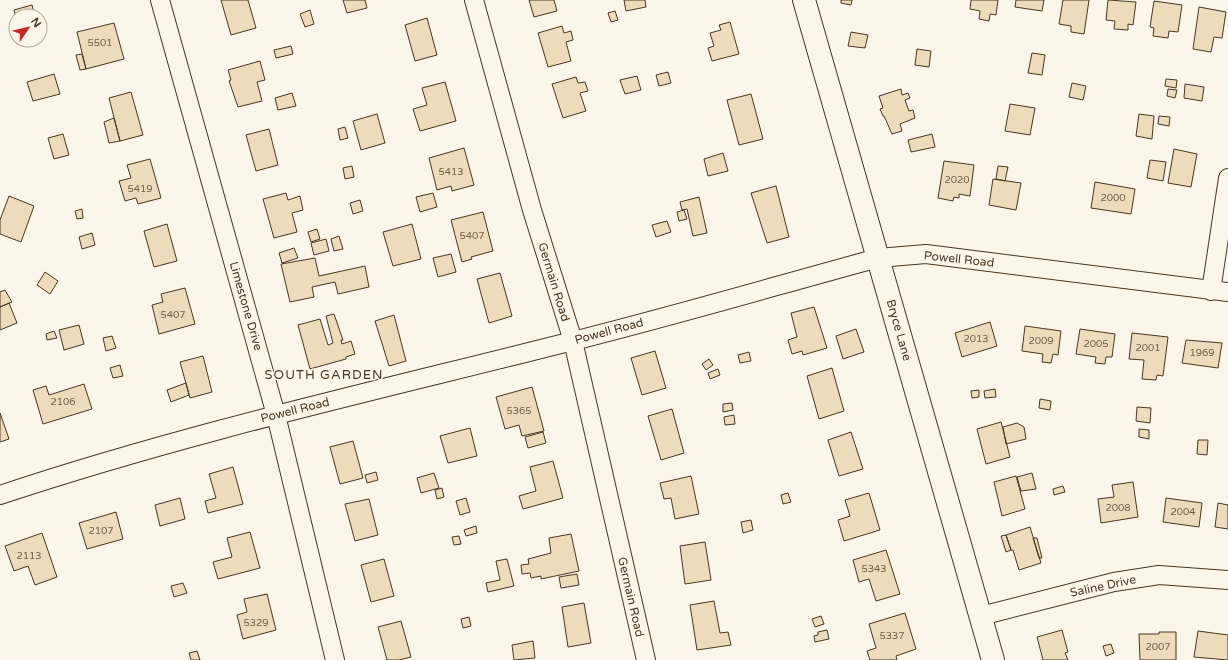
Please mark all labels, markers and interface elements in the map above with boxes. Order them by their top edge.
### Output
north arrow [8,8,48,48]
text: N [28,15,44,30]
house number: 5501 [87,37,113,49]
house number: 5413 [438,166,464,178]
house number: 2020 [944,174,970,186]
house number: 5419 [127,183,153,195]
house number: 2000 [1100,192,1126,204]
house number: 5407 [459,230,485,242]
street label: Germain Road [535,241,573,323]
street label: Powell Road [923,248,995,270]
street label: Limestone Drive [227,260,265,352]
street label: Bryce Lane [884,298,914,363]
house number: 5407 [160,309,186,321]
street label: Powell Road [573,315,645,347]
house number: 2013 [963,333,989,345]
house number: 2009 [1028,335,1054,347]
house number: 2005 [1083,338,1109,350]
house number: 2001 [1135,342,1161,354]
house number: 1969 [1189,347,1215,359]
district label: SOUTH GARDEN [265,367,383,383]
street label: Powell Road [259,395,331,425]
house number: 2106 [50,396,76,408]
house number: 5365 [506,405,532,417]
house number: 2008 [1105,502,1131,514]
house number: 2004 [1170,506,1196,518]
house number: 2107 [88,525,114,537]
house number: 2113 [16,550,42,562]
street label: Germain Road [615,556,647,638]
house number: 5343 [861,563,887,575]
street label: Saline Drive [1069,572,1137,600]
house number: 5329 [243,617,269,629]
house number: 5337 [879,630,905,642]
house number: 2007 [1145,641,1171,653]

